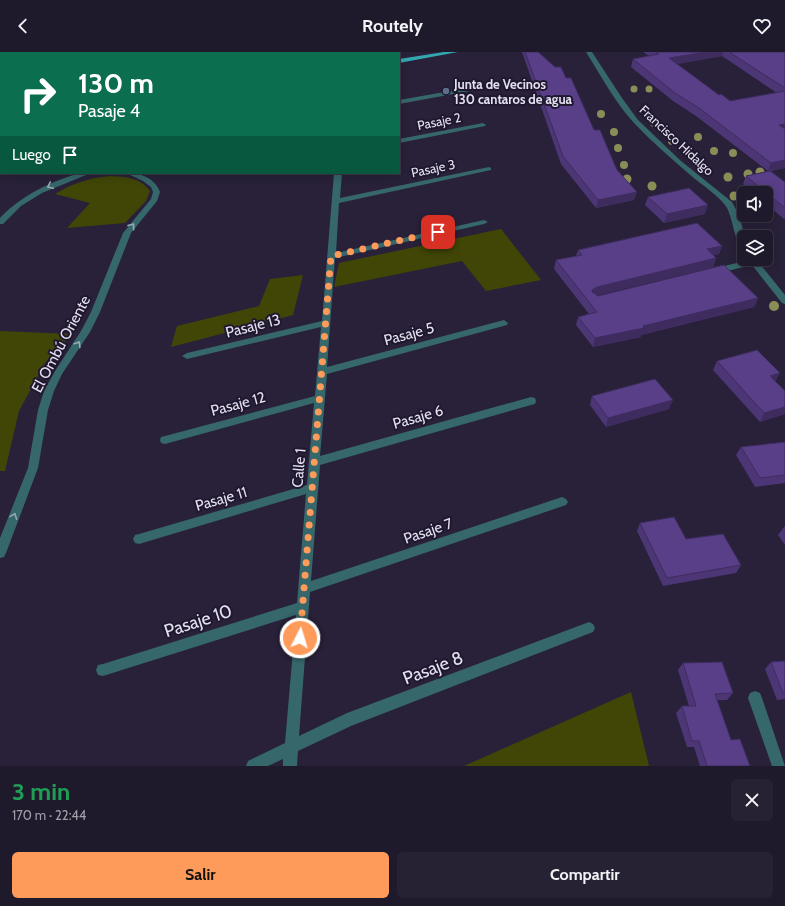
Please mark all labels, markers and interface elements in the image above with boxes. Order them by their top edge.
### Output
icon: back [12,15,34,37]
text: Routely [362,15,423,37]
icon: heart [751,15,773,37]
text: 130 m [78,66,154,100]
icon: right [12,68,64,120]
place label: Junta de Vecinos 130 cantaros de agua [453,76,573,107]
marker: Junta de Vecinos 130 cantaros de agua [441,86,451,96]
text: Pasaje 4 [78,100,140,122]
street label: Francisco Hidalgo [637,102,717,178]
street label: Pasaje 2 [416,109,463,134]
icon: arrive [59,144,81,166]
text: Luego [12,146,51,164]
street label: Pasaje 3 [410,156,457,181]
one-way arrow [47,181,55,189]
map controls [737,186,773,266]
button: sound [737,186,773,222]
pin [421,215,455,249]
icon: arrive [427,221,449,243]
one-way arrow [127,224,134,231]
button: layers [737,230,773,266]
street label: El Ombú Oriente [28,292,94,396]
street label: Pasaje 13 [224,310,282,342]
street label: Pasaje 5 [382,319,436,349]
one-way arrow [73,341,81,348]
street label: Pasaje 12 [209,388,267,420]
street label: Pasaje 6 [391,401,445,433]
street label: Calle 1 [288,448,310,488]
street label: Pasaje 11 [193,483,249,515]
one-way arrow [10,513,18,520]
street label: Pasaje 7 [401,514,455,548]
street label: Pasaje 10 [161,600,235,642]
position arrow [279,617,321,659]
street label: Pasaje 8 [400,646,466,690]
text: 3 min [12,777,70,806]
button: close [731,779,773,821]
text: 170 m · 22:44 [12,807,86,823]
button: Salir [12,852,389,898]
button: Compartir [397,852,773,898]

